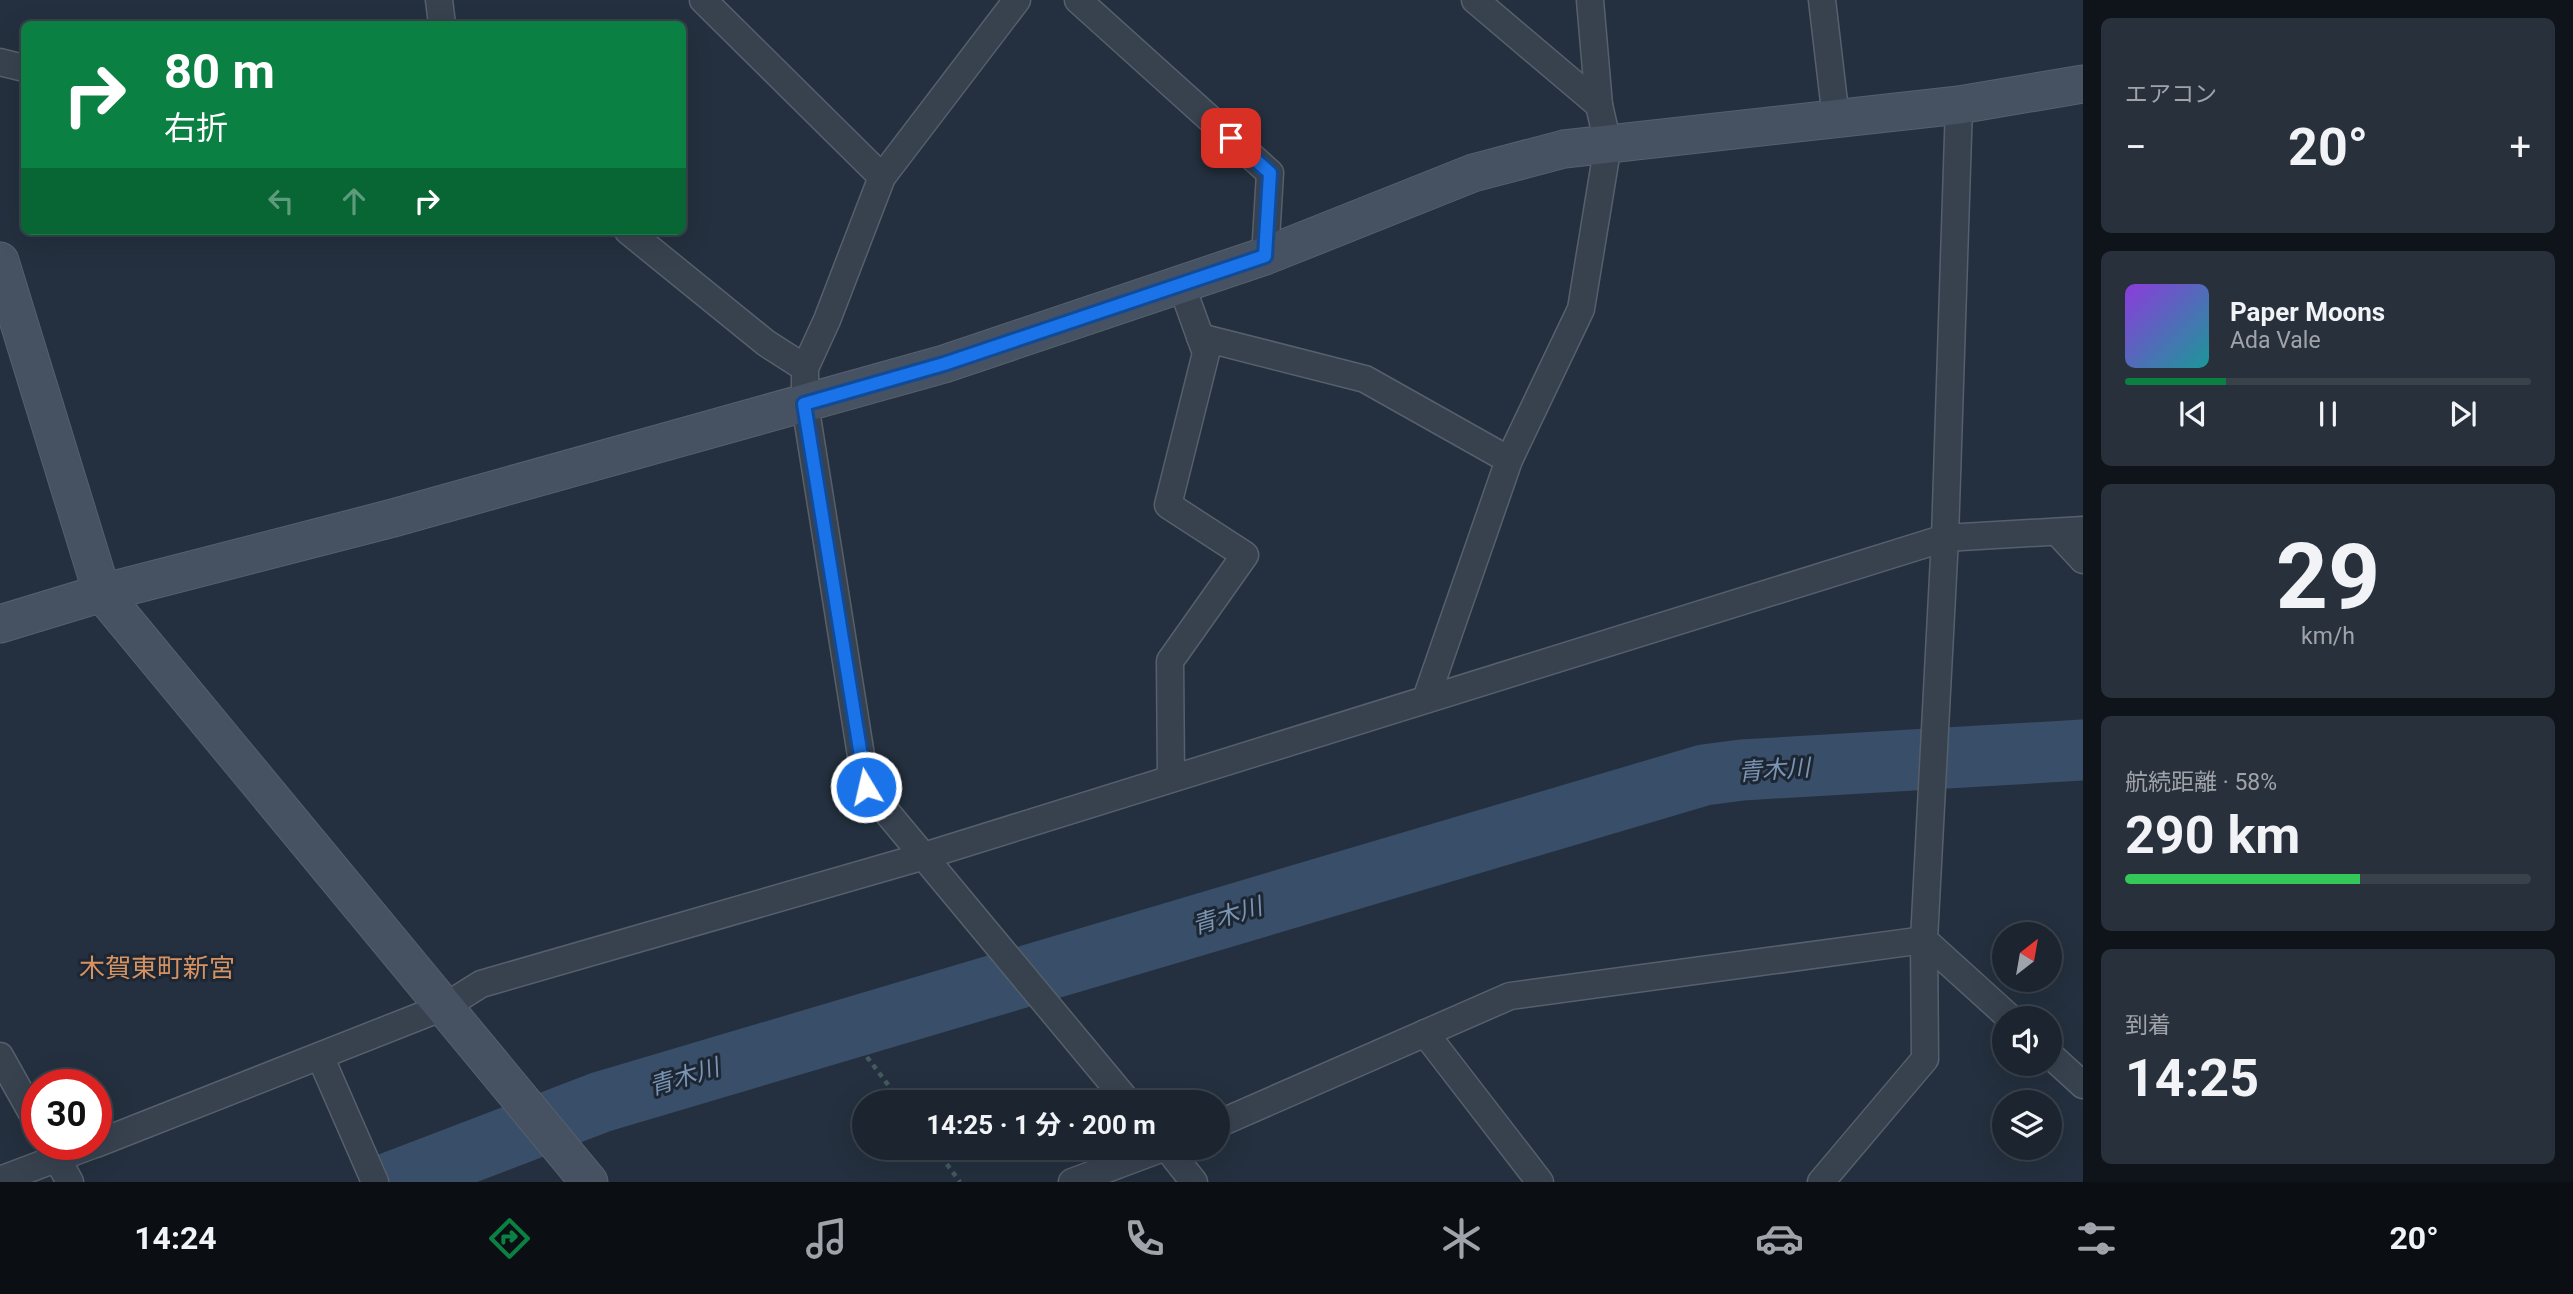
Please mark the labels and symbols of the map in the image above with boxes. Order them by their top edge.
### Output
pin [1201,108,1261,168]
position arrow [829,750,903,824]
water label: 青木川 [1737,753,1814,786]
water label: 青木川 [1188,891,1268,940]
north arrow [1992,922,2062,992]
district label: 木賀東町新宮 [79,953,235,983]
water label: 青木川 [645,1052,725,1101]
speed limit sign: 30 [21,1069,112,1160]

